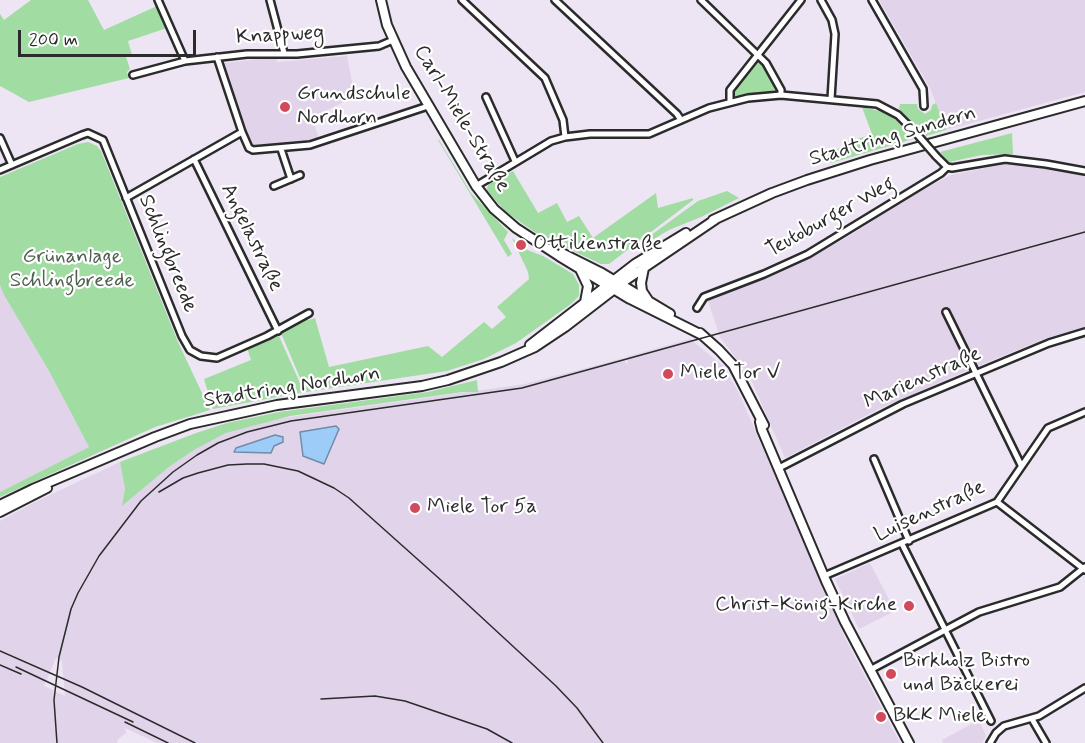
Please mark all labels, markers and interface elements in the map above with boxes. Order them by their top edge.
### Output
scale bar [21,18,200,56]
street label: Knappweg [235,21,325,51]
text: 200 m [29,28,78,52]
street label: Carl-Miele-Straße [407,41,515,197]
place label: Grundschule Nordhorn [297,82,411,132]
marker: Grundschule Nordhorn [278,100,292,114]
street label: Stadtring Sundern [807,101,979,173]
street label: Teutoburger Weg [762,172,900,264]
street label: Angelastraße [214,180,288,296]
street label: Schlingbreede [132,191,202,317]
place label: Ottilienstraße [533,232,663,258]
marker: Ottilienstraße [514,238,528,252]
park label: Grünanlage Schlingbreede [10,245,134,295]
street label: Marienstraße [861,342,985,416]
place label: Miele Tor V [680,361,780,387]
street label: Stadtring Nordhorn [202,362,382,414]
marker: Miele Tor V [661,367,675,381]
street label: Luisenstraße [871,475,989,549]
place label: Miele Tor 5a [427,495,537,521]
marker: Miele Tor 5a [408,501,422,515]
place label: Christ-König-Kirche [715,593,897,619]
marker: Christ-König-Kirche [902,599,916,613]
place label: Birkholz Bistro und Bäckerei [903,649,1030,699]
marker: Birkholz Bistro und Bäckerei [884,667,898,681]
place label: BKK Miele [893,704,986,730]
marker: BKK Miele [874,710,888,724]

